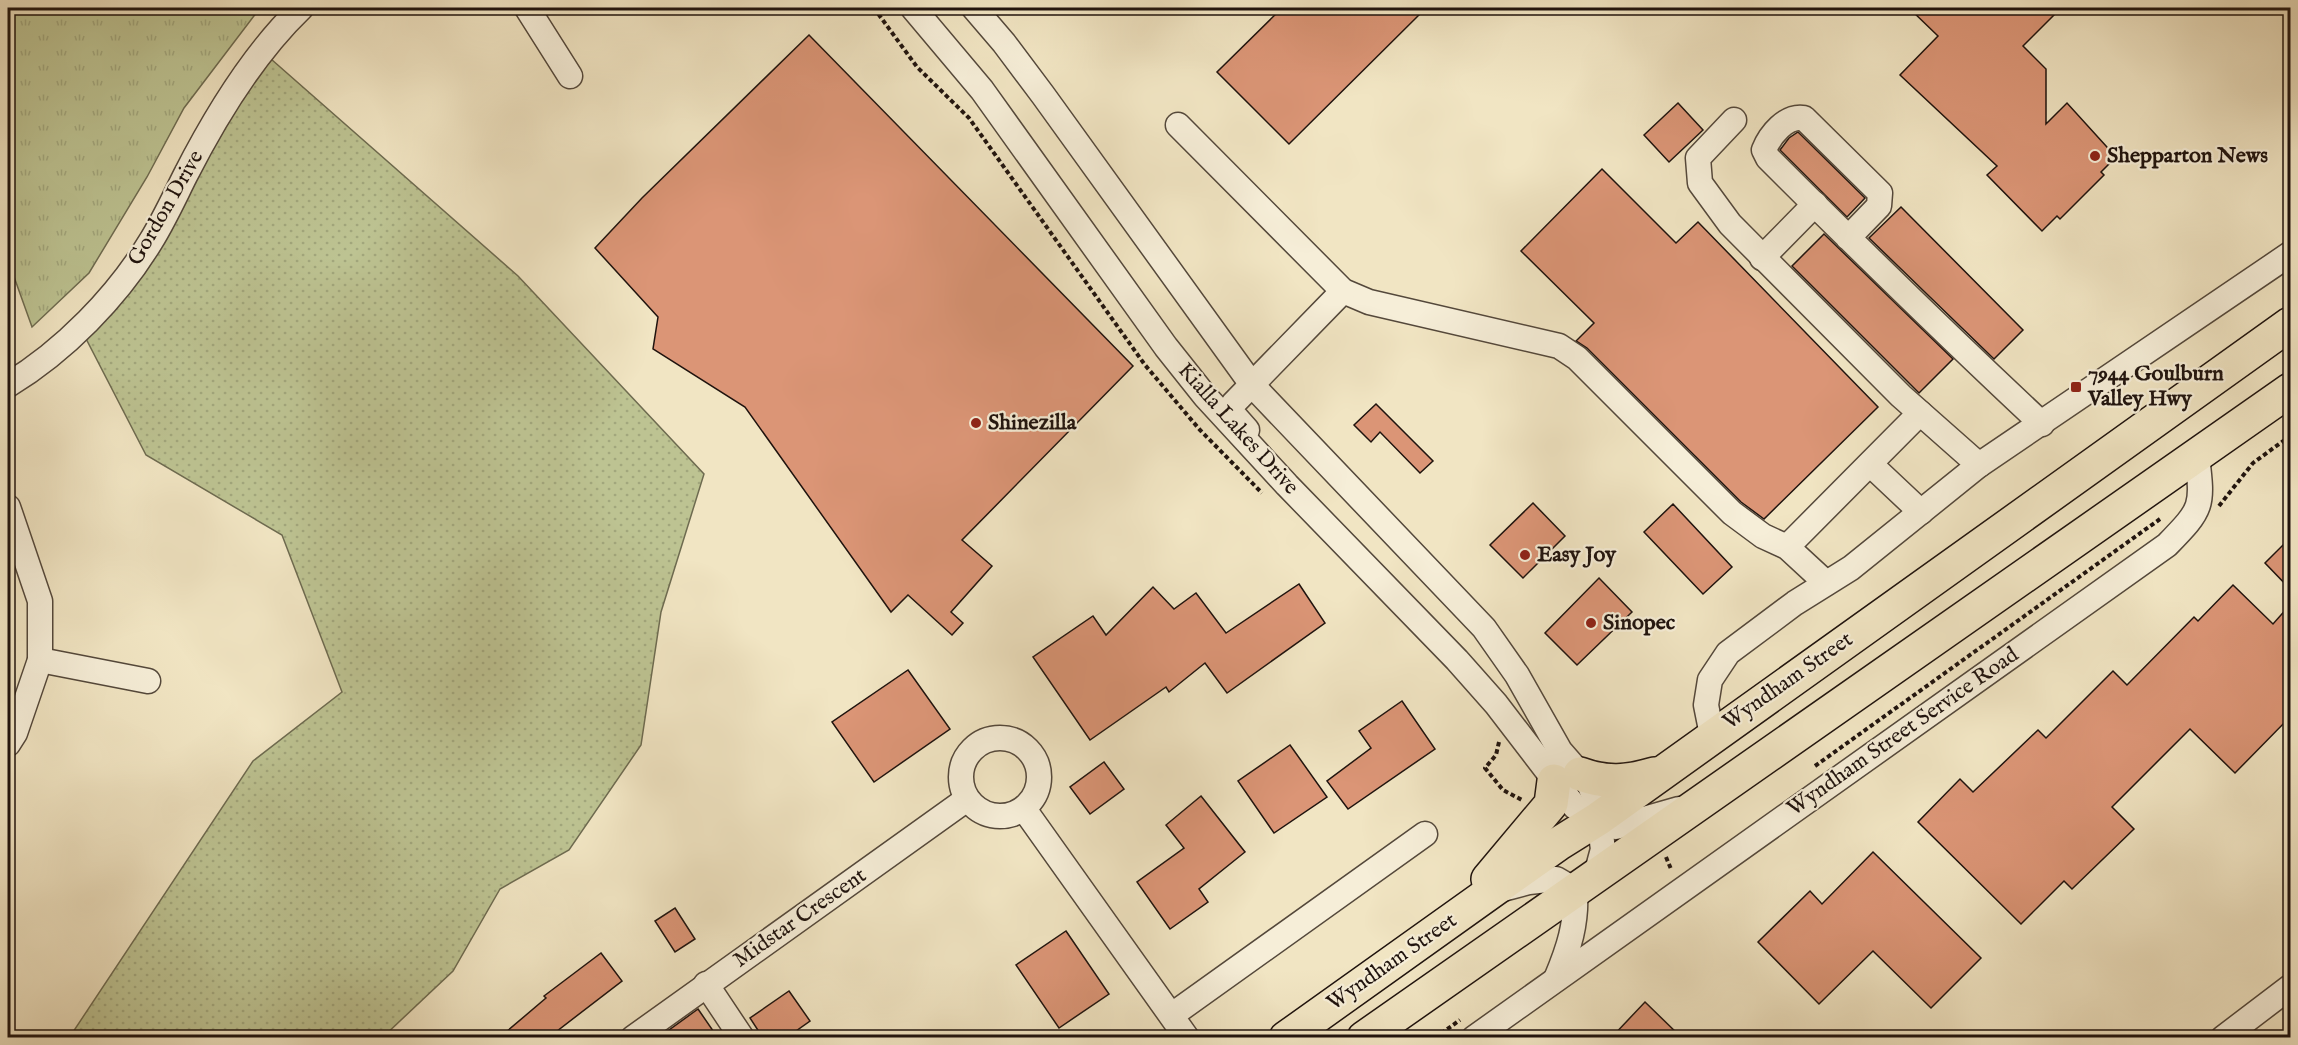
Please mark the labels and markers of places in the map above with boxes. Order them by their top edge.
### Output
place label: Shepparton News [2107,142,2268,170]
marker: Shepparton News [2088,149,2102,163]
place label: 7944 Goulburn Valley Hwy [2087,360,2224,413]
marker: 7944 Goulburn Valley Hwy [2069,380,2083,394]
place label: Shinezilla [988,409,1077,437]
marker: Shinezilla [969,416,983,430]
place label: Easy Joy [1537,541,1617,569]
marker: Easy Joy [1518,548,1532,562]
place label: Sinopec [1603,609,1676,637]
marker: Sinopec [1584,616,1598,630]

